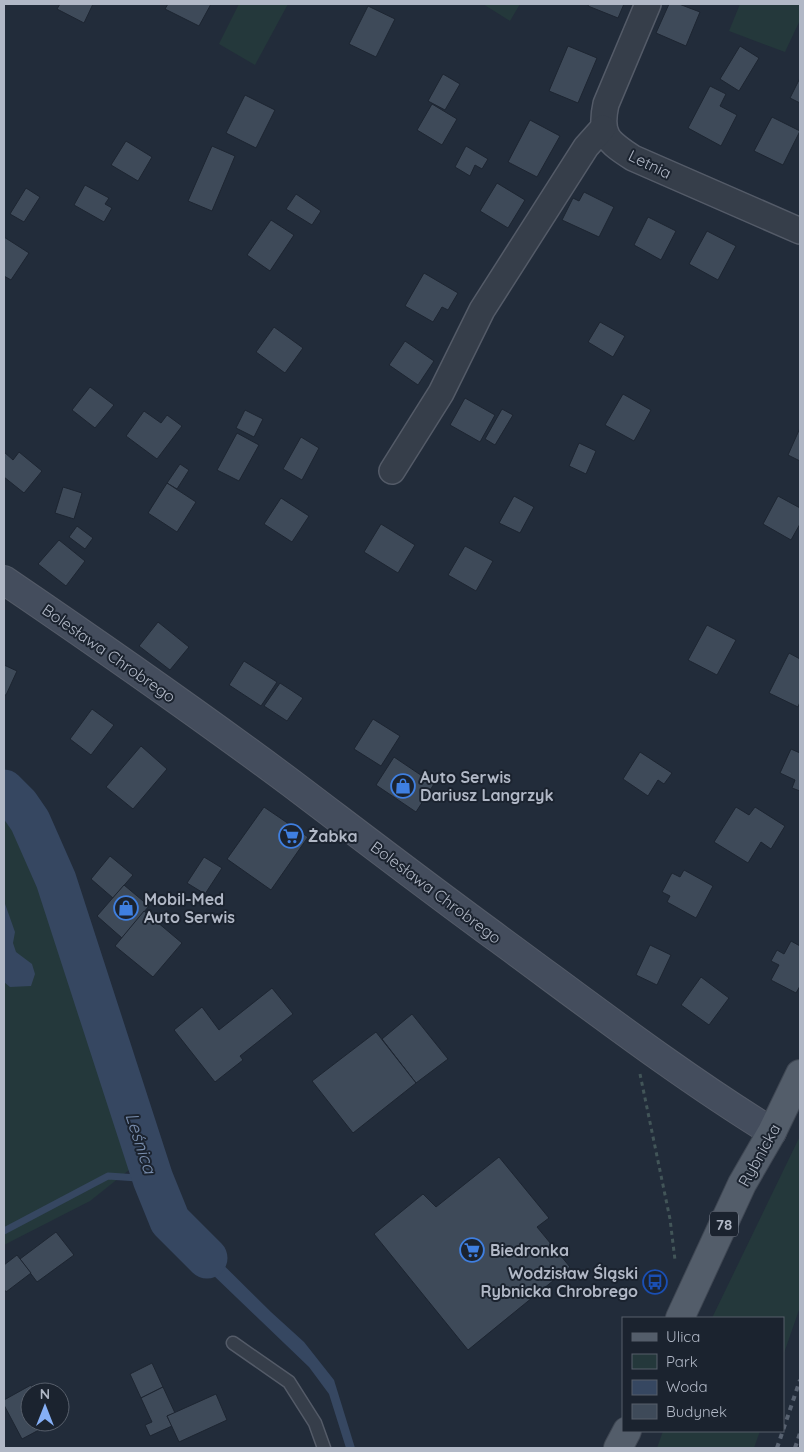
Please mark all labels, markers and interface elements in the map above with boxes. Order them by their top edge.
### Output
street label: Letnia [625,145,675,183]
street label: Bolesława Chrobrego [38,599,180,707]
place label: Auto Serwis Dariusz Langrzyk [420,767,554,805]
shop icon: Auto Serwis Dariusz Langrzyk [390,773,416,799]
supermarket icon: Żabka [278,823,304,849]
place label: Żabka [308,826,358,846]
street label: Bolesława Chrobrego [367,836,505,948]
place label: Mobil-Med Auto Serwis [144,889,235,927]
shop icon: Mobil-Med Auto Serwis [113,895,139,921]
water label: Leśnica [120,1110,162,1177]
street label: Rybnicka [734,1120,784,1190]
road number: 78 [710,1212,738,1236]
supermarket icon: Biedronka [459,1237,485,1263]
place label: Biedronka [490,1240,569,1260]
place label: Wodzisław Śląski Rybnicka Chrobrego [481,1263,638,1301]
bus stop icon: Wodzisław Śląski Rybnicka Chrobrego [642,1269,668,1295]
legend [622,1317,784,1432]
text: Ulica [666,1327,700,1346]
text: Park [666,1352,698,1371]
text: Woda [666,1377,708,1396]
north arrow [20,1382,70,1432]
text: N [40,1385,50,1403]
text: Budynek [666,1402,727,1421]

